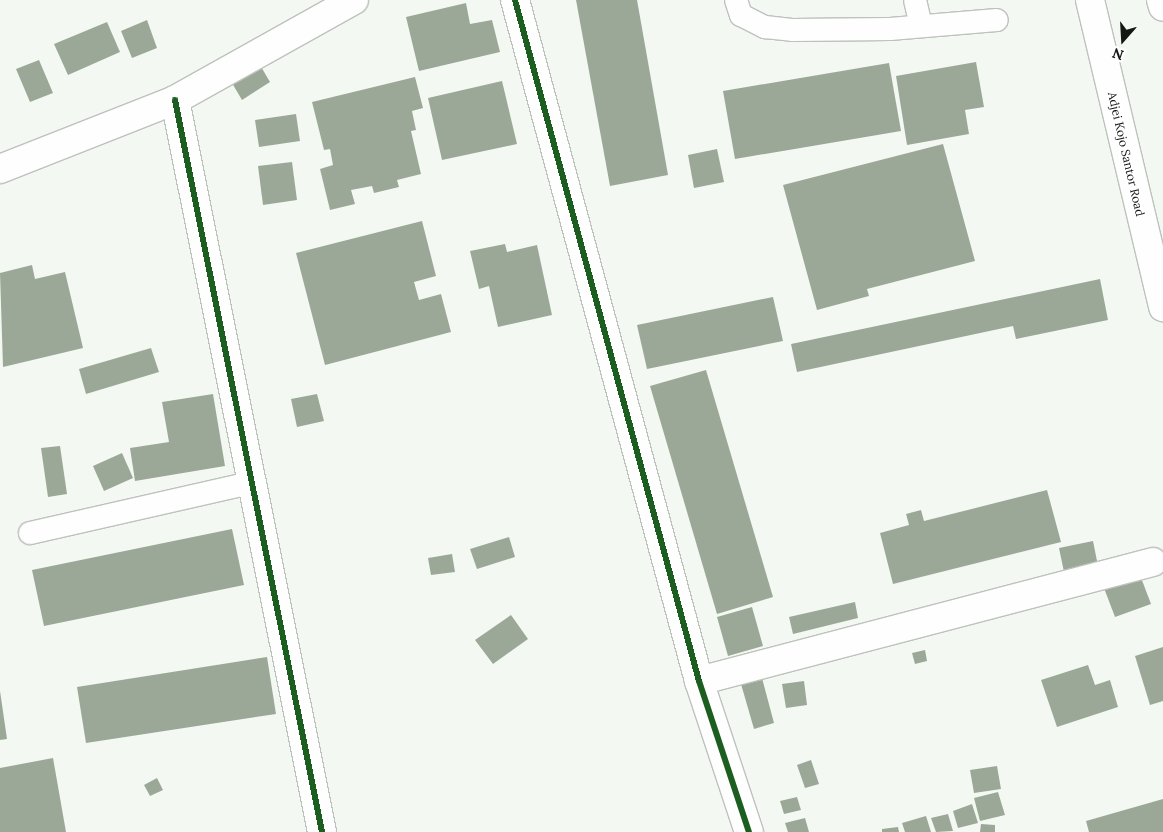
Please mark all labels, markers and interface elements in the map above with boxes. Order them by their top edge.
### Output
north arrow [1098,15,1148,65]
text: N [1110,44,1126,64]
street label: Adjei Kojo Santor Road [1105,90,1147,218]

